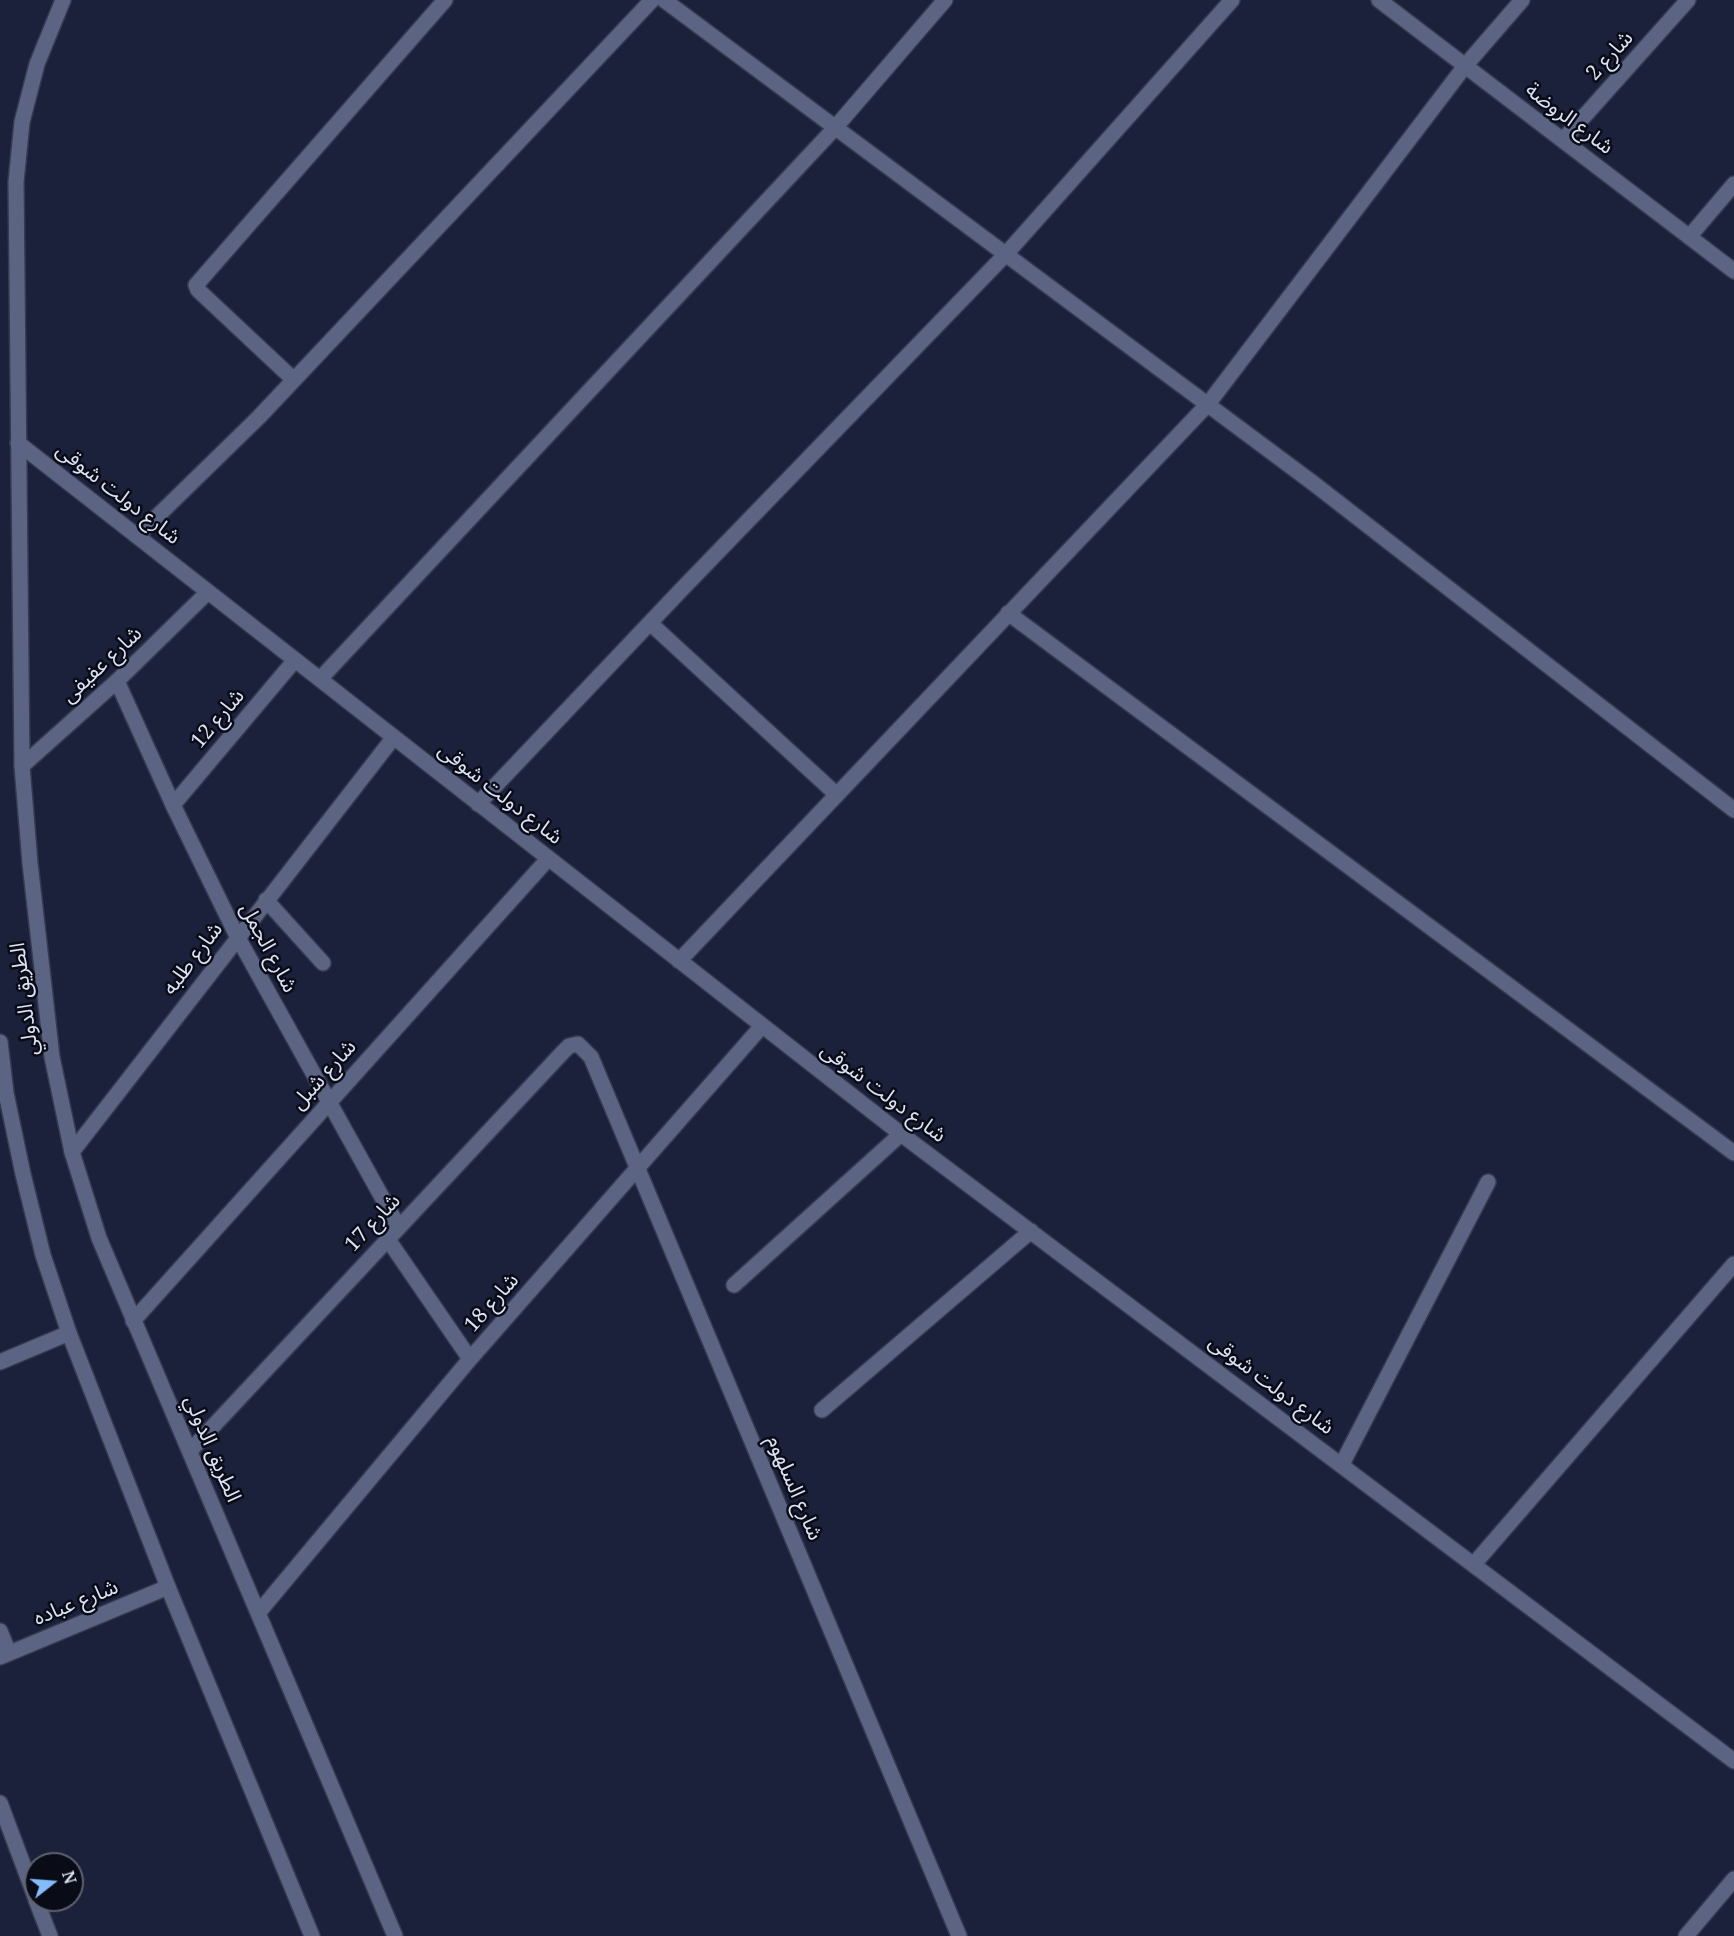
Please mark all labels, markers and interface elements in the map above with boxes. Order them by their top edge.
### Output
street label: شارع 2 [1581,26,1639,86]
street label: شارع الروضة [1520,78,1618,160]
street label: شارع دولت شوقى [51,438,185,550]
street label: شارع عفيفى [56,621,148,709]
street label: شارع 12 [186,684,250,754]
street label: شارع دولت شوقى [433,738,567,850]
street label: شارع الجمل [234,899,302,997]
street label: شارع طلبه [158,918,228,1000]
street label: الطريق الدولي [6,941,44,1057]
street label: شارع شبل [286,1035,362,1115]
street label: شارع دولت شوقى [815,1038,951,1148]
street label: شارع 17 [340,1189,406,1257]
street label: شارع 18 [460,1268,524,1338]
street label: شارع دولت شوقى [1203,1330,1339,1440]
street label: الطريق الدولي [178,1392,246,1506]
street label: شارع السلهوم [761,1432,827,1544]
street label: شارع عباده [30,1575,122,1631]
north arrow [24,1852,84,1912]
text: N [57,1868,82,1887]

